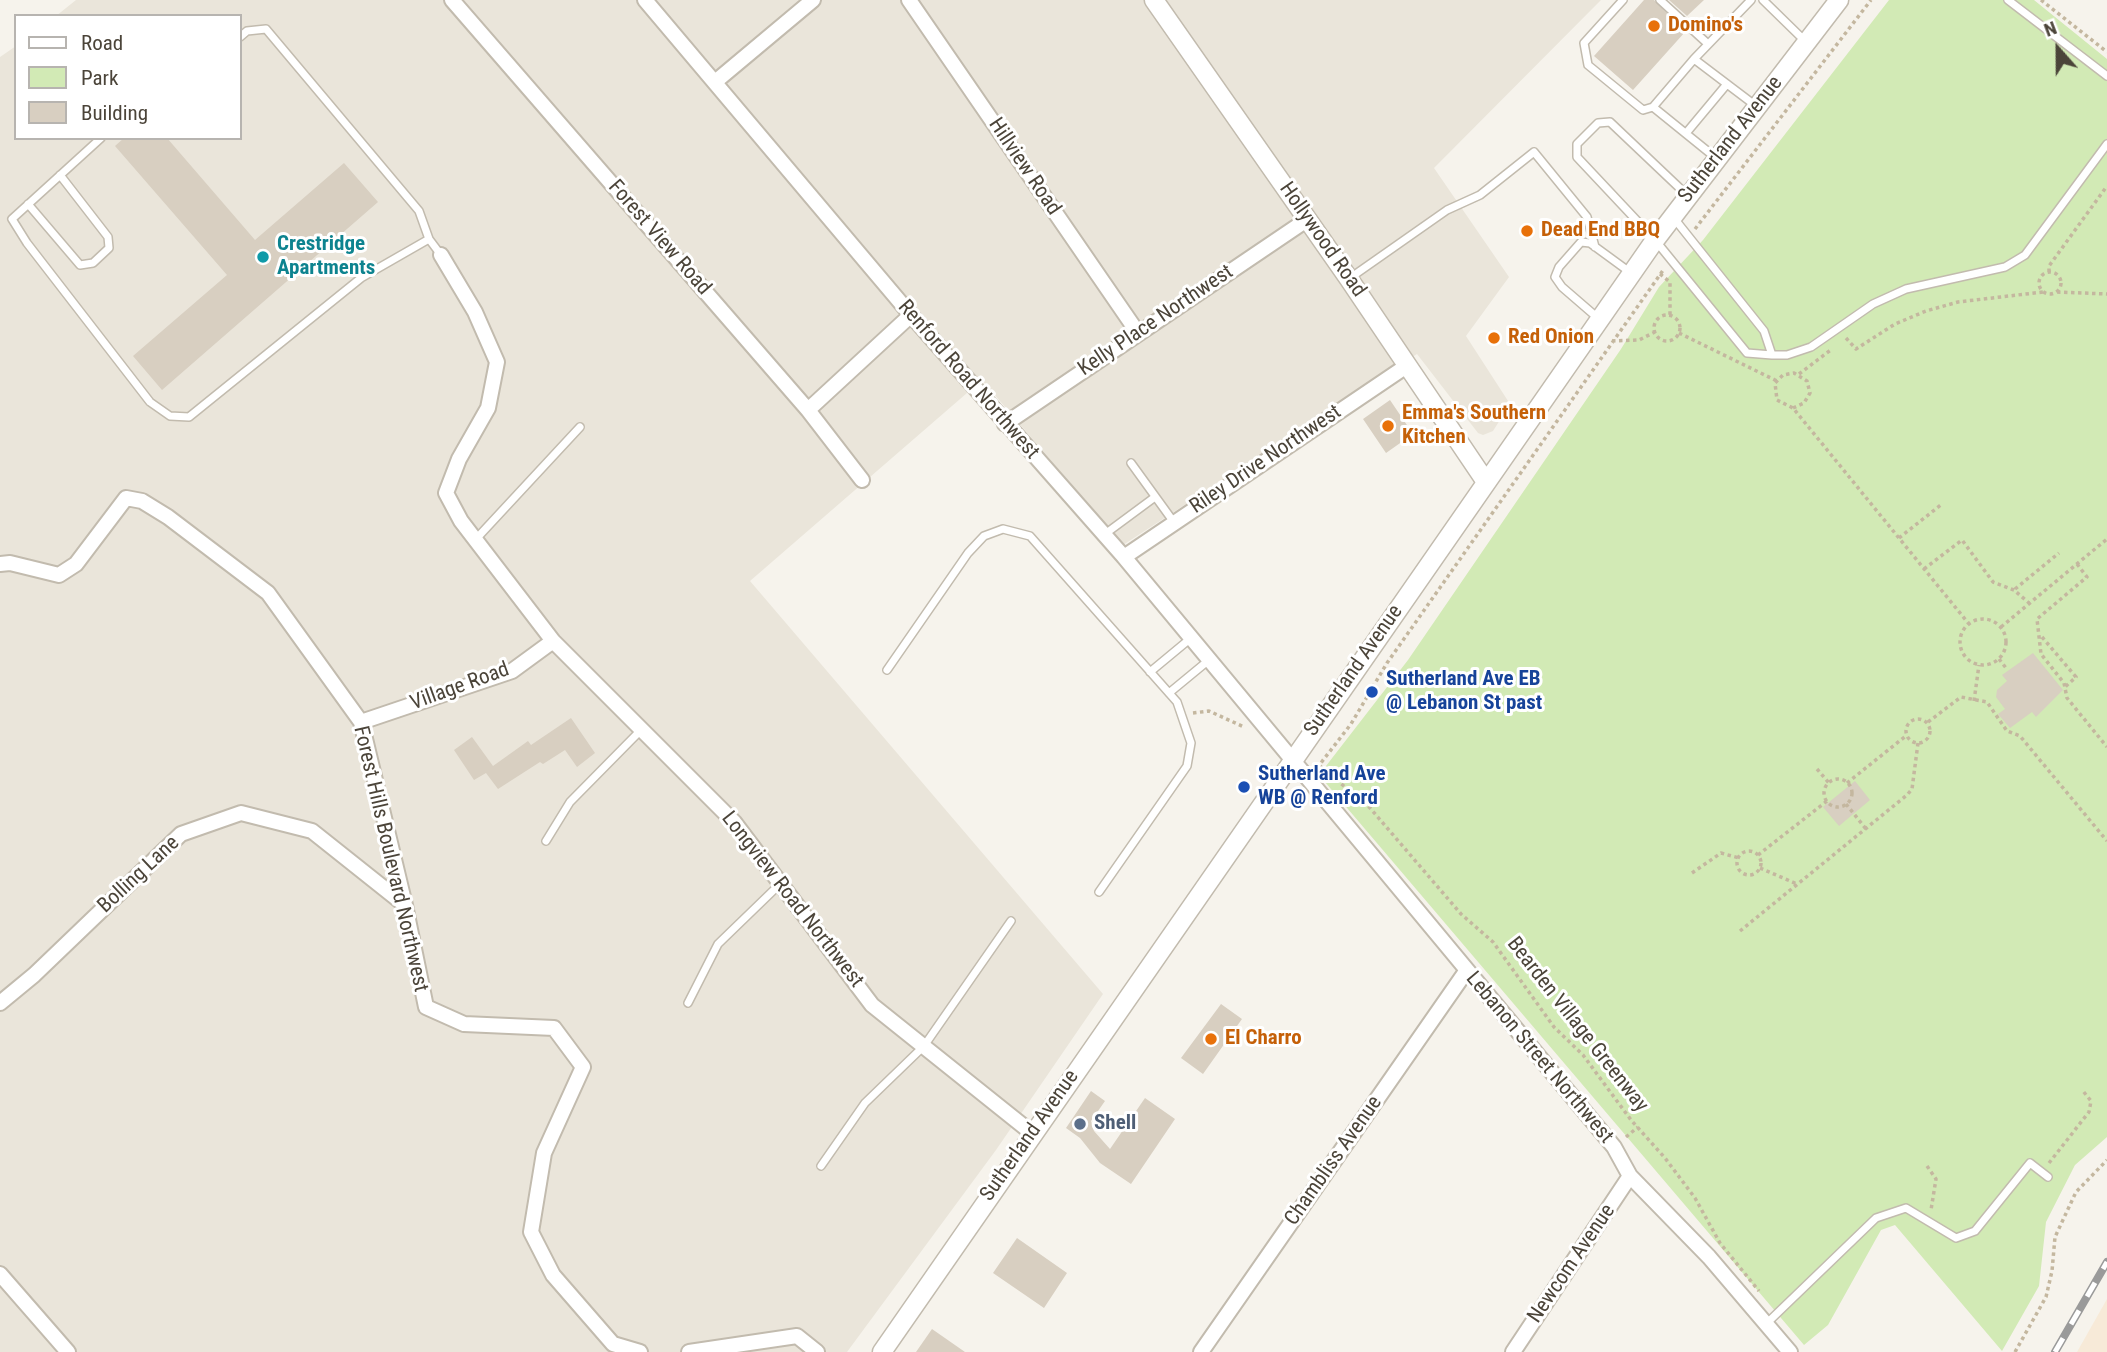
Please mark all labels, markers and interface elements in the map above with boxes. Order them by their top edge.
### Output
place label: Domino's [1668,13,1743,39]
legend [14,14,242,140]
north arrow [2023,14,2093,84]
text: N [2041,16,2060,42]
marker: Domino's [1646,18,1662,34]
text: Road [81,31,123,55]
text: Park [81,66,118,90]
street label: Sutherland Avenue [1674,71,1788,209]
text: Building [81,101,148,125]
street label: Hillview Road [982,114,1066,220]
street label: Forest View Road [602,175,716,301]
street label: Hollywood Road [1273,178,1371,302]
place label: Dead End BBQ [1541,218,1660,244]
marker: Dead End BBQ [1519,223,1535,239]
place label: Crestridge Apartments [277,232,375,282]
marker: Crestridge Apartments [255,249,271,265]
street label: Kelly Place Northwest [1074,260,1238,382]
street label: Renford Road Northwest [892,295,1044,465]
place label: Red Onion [1508,325,1594,351]
marker: Red Onion [1486,330,1502,346]
street label: Riley Drive Northwest [1186,400,1346,520]
place label: Emma's Southern Kitchen [1402,401,1546,451]
marker: Emma's Southern Kitchen [1380,418,1396,434]
street label: Sutherland Avenue [1299,601,1409,741]
street label: Village Road [407,657,513,717]
place label: Sutherland Ave EB @ Lebanon St past [1386,667,1542,717]
marker: Sutherland Ave EB @ Lebanon St past [1364,684,1380,700]
street label: Forest Hills Boulevard Northwest [347,724,433,994]
place label: Sutherland Ave WB @ Renford [1258,762,1386,812]
marker: Sutherland Ave WB @ Renford [1236,779,1252,795]
street label: Longview Road Northwest [716,807,868,993]
street label: Bolling Lane [93,831,185,919]
street label: Bearden Village Greenway [1501,933,1653,1117]
street label: Lebanon Street Northwest [1460,967,1618,1149]
place label: El Charro [1225,1026,1302,1052]
marker: El Charro [1203,1031,1219,1047]
street label: Sutherland Avenue [975,1066,1085,1206]
street label: Chambliss Avenue [1280,1091,1388,1231]
place label: Shell [1094,1111,1136,1137]
marker: Shell [1072,1116,1088,1132]
street label: Newcom Avenue [1523,1200,1621,1328]

